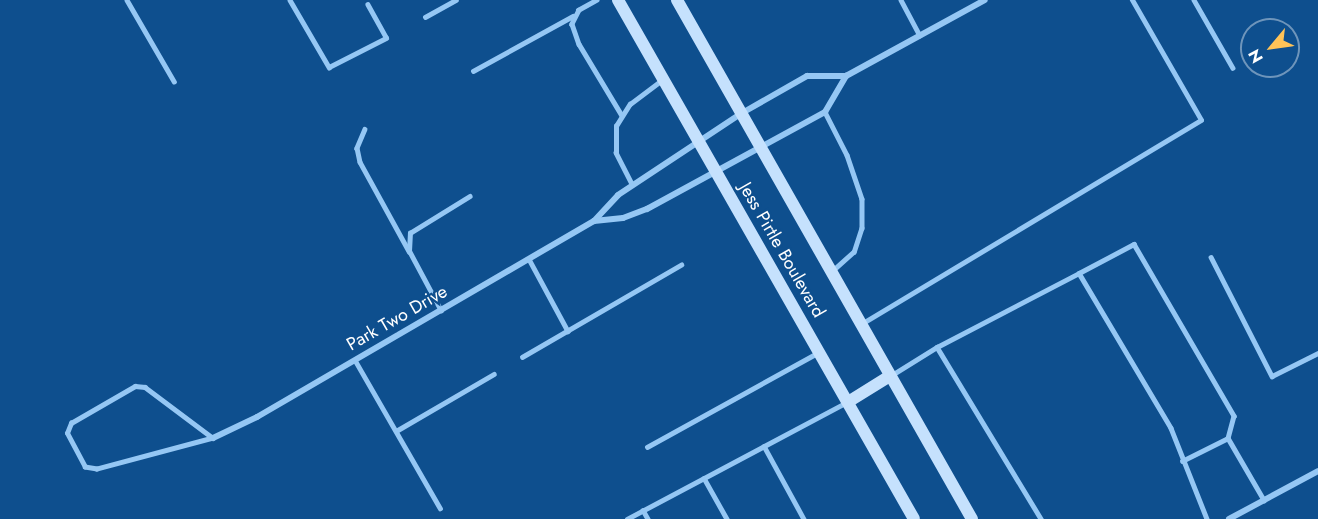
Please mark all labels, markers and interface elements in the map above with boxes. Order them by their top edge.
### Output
north arrow [1240,18,1300,78]
text: N [1242,45,1269,67]
street label: Jess Pirtle Boulevard [734,178,830,322]
street label: Park Two Drive [343,281,451,355]

